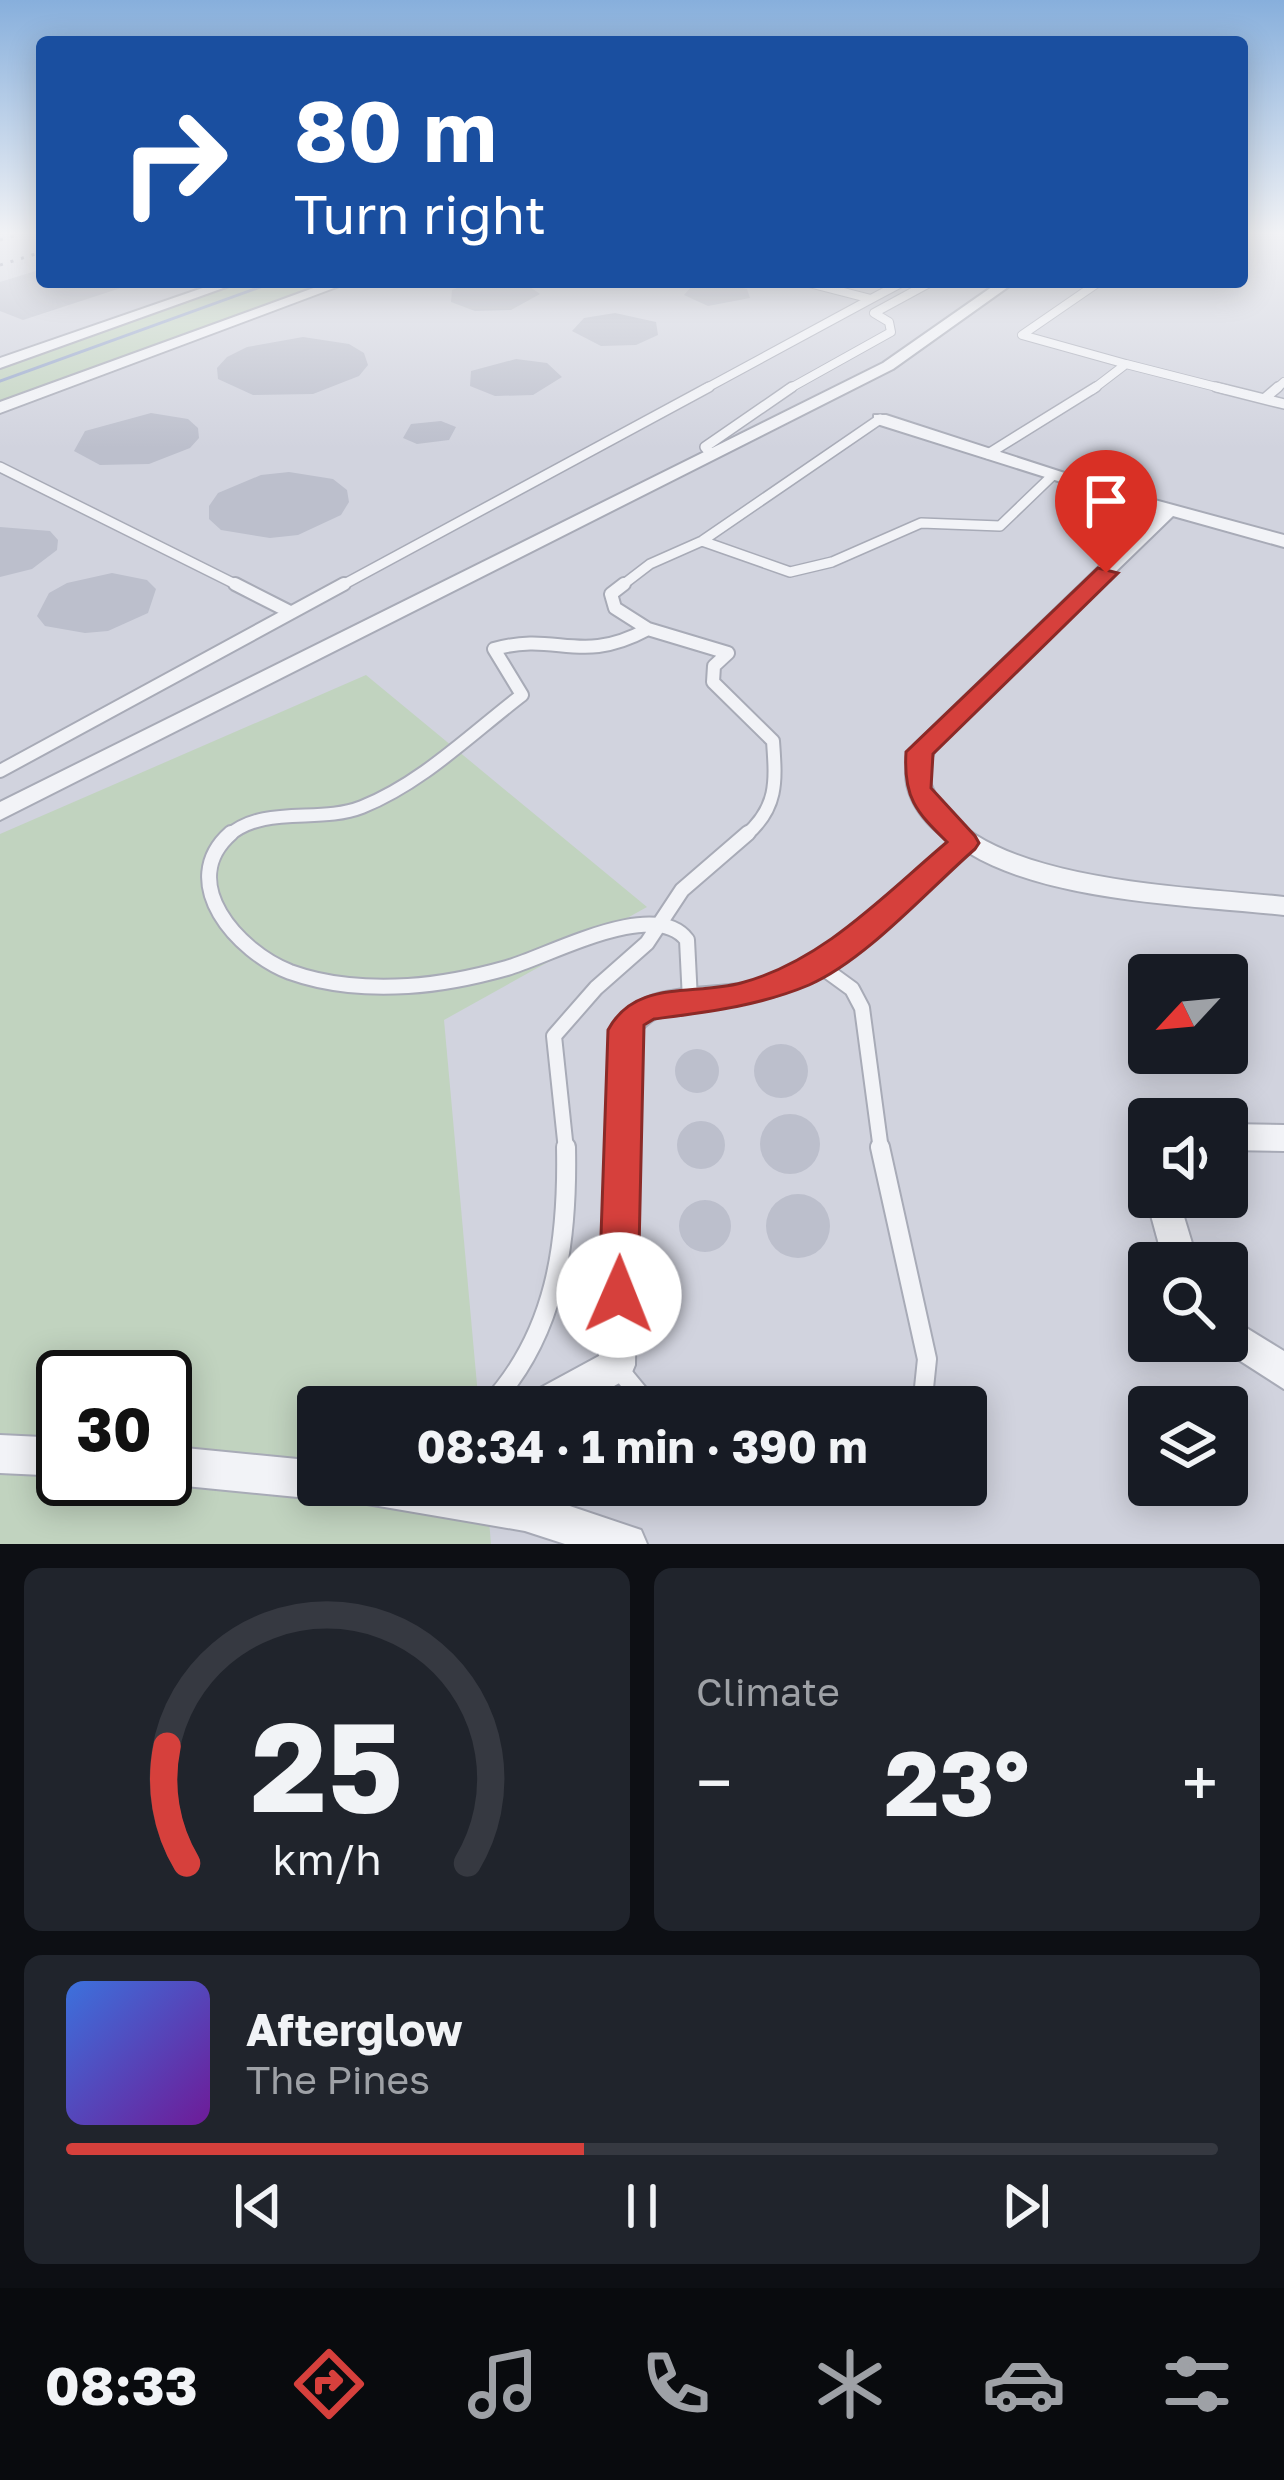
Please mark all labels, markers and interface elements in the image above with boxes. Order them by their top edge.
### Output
text: 80 m [294,80,497,180]
icon: right [96,84,252,240]
text: Turn right [294,181,546,246]
pin [1055,450,1157,573]
icon: arrive [1073,468,1139,534]
north arrow [1128,954,1248,1074]
map controls [1128,954,1248,1506]
button: sound [1128,1098,1248,1218]
position arrow [556,1232,682,1358]
button: search [1128,1242,1248,1362]
speed limit sign: 30 [36,1350,192,1506]
button: layers [1128,1386,1248,1506]
text: 08:34 · 1 min · 390 m [416,1419,868,1473]
text: Climate [696,1668,840,1715]
text: 25 [251,1690,403,1839]
text: 23° [885,1728,1029,1836]
text: − [696,1742,732,1822]
text: + [1182,1742,1218,1822]
text: km/h [272,1832,382,1883]
text: Afterglow [246,2002,463,2056]
text: The Pines [246,2056,430,2103]
icon: previous [225,2173,291,2239]
icon: pause [609,2173,675,2239]
icon: next [993,2173,1059,2239]
icon: directions [287,2342,371,2426]
icon: music [461,2342,545,2426]
icon: phone [634,2342,718,2426]
icon: climate [808,2342,892,2426]
icon: car [982,2342,1066,2426]
icon: filters [1155,2342,1239,2426]
text: 08:33 [45,2352,198,2417]

